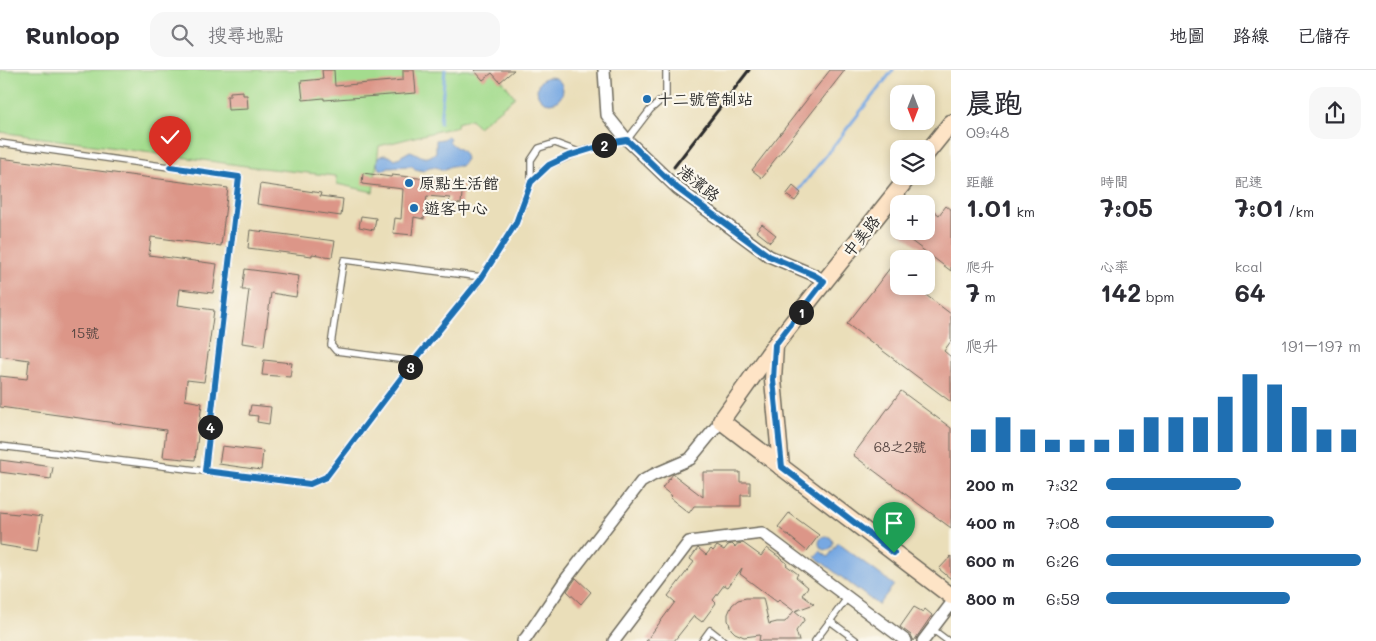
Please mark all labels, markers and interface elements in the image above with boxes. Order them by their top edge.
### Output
search box [150,12,500,57]
text: Runloop [25,19,120,50]
icon: search [168,21,196,49]
text: 搜尋地點 [208,22,284,47]
text: 地圖 [1169,23,1205,47]
text: 路線 [1233,23,1269,47]
text: 已儲存 [1297,23,1351,47]
text: 晨跑 [966,84,1022,120]
north arrow [890,85,935,130]
map controls [890,85,935,295]
button: share [1309,87,1361,139]
place label: 十二號管制站 [657,88,753,109]
marker: 十二號管制站 [641,93,653,105]
pin [149,116,191,167]
text: 09:48 [966,121,1009,142]
icon: check [156,123,184,151]
pin: 2 [592,132,616,158]
text: 2 [601,136,608,155]
button: layers [890,140,935,185]
street label: 港濱路 [674,160,725,206]
place label: 原點生活館 [419,172,499,193]
text: 距離 [966,172,994,191]
text: 時間 [1100,172,1128,191]
text: 配速 [1235,172,1263,191]
marker: 原點生活館 [403,177,415,189]
text: 1.01 [966,191,1012,223]
text: 7:05 [1100,191,1153,223]
text: 7:01 [1235,191,1284,223]
button: + [890,195,935,240]
place label: 遊客中心 [424,197,488,218]
marker: 遊客中心 [408,202,420,214]
text: km [1012,202,1035,221]
text: /km [1284,202,1314,221]
street label: 中美路 [837,210,884,261]
button: − [890,250,935,295]
text: 爬升 [966,257,994,276]
text: 心率 [1100,257,1128,276]
text: kcal [1235,257,1263,276]
text: 7 [966,276,980,308]
text: 142 [1100,276,1141,308]
text: 64 [1235,276,1266,308]
text: m [980,287,996,306]
text: bpm [1141,287,1174,306]
pin: 1 [788,300,814,324]
text: 1 [798,303,805,322]
house number: 15號 [71,323,99,342]
text: 爬升 [966,335,998,356]
text: 191–197 m [1281,335,1361,356]
pin: 3 [398,354,422,380]
text: 3 [406,358,415,377]
pin: 4 [198,414,222,440]
text: 4 [206,418,215,437]
house number: 68之2號 [874,437,926,456]
text: 200 m [966,474,1014,495]
text: 7:32 [1046,474,1078,495]
pin [873,502,915,553]
icon: arrive [880,509,908,537]
text: 400 m [966,512,1015,533]
text: 7:08 [1046,512,1079,533]
text: 600 m [966,550,1015,571]
text: 6:26 [1046,550,1079,571]
text: 800 m [966,588,1015,609]
text: 6:59 [1046,588,1079,609]

